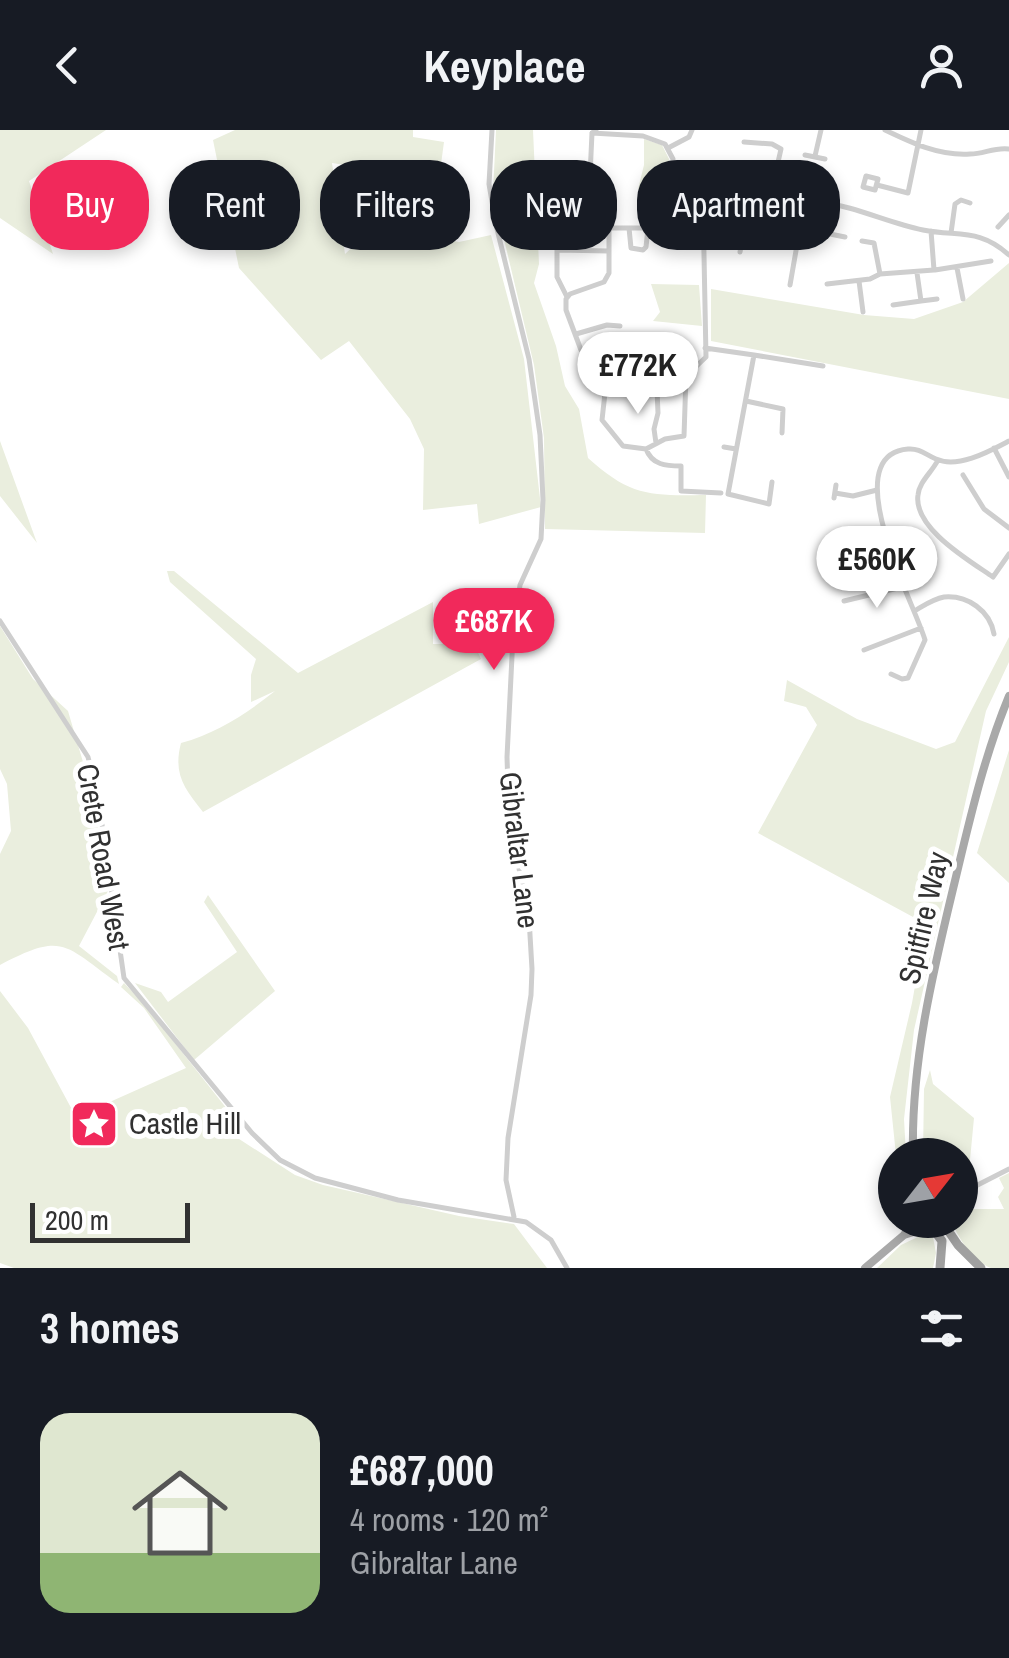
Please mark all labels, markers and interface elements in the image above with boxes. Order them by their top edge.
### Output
text: Keyplace [423,35,586,96]
icon: back [40,38,95,93]
icon: person [914,38,969,93]
chip: Buy [30,160,149,250]
chip: Rent [169,160,300,250]
chip: Filters [320,160,470,250]
chip: New [490,160,617,250]
chip: Apartment [637,160,840,250]
pin: £772K [568,332,708,417]
text: £772K [599,343,677,386]
pin: £560K [807,526,947,611]
text: £560K [838,537,916,580]
pin: £687K [424,588,564,673]
text: £687K [455,599,533,642]
street label: Crete Road West [68,761,140,953]
street label: Gibraltar Lane [491,769,549,930]
street label: Spitfire Way [888,847,958,988]
place icon: Castle Hill [68,1098,120,1150]
place label: Castle Hill [129,1103,241,1143]
north arrow [878,1138,978,1238]
map controls [878,1138,978,1238]
scale bar [30,1198,190,1242]
text: 200 m [45,1201,109,1239]
text: 3 homes [40,1300,180,1356]
icon: filters [914,1301,969,1356]
text: £687,000 [350,1442,494,1498]
icon: home [120,1453,240,1573]
text: 4 rooms · 120 m² [350,1498,548,1541]
text: Gibraltar Lane [350,1541,518,1584]

